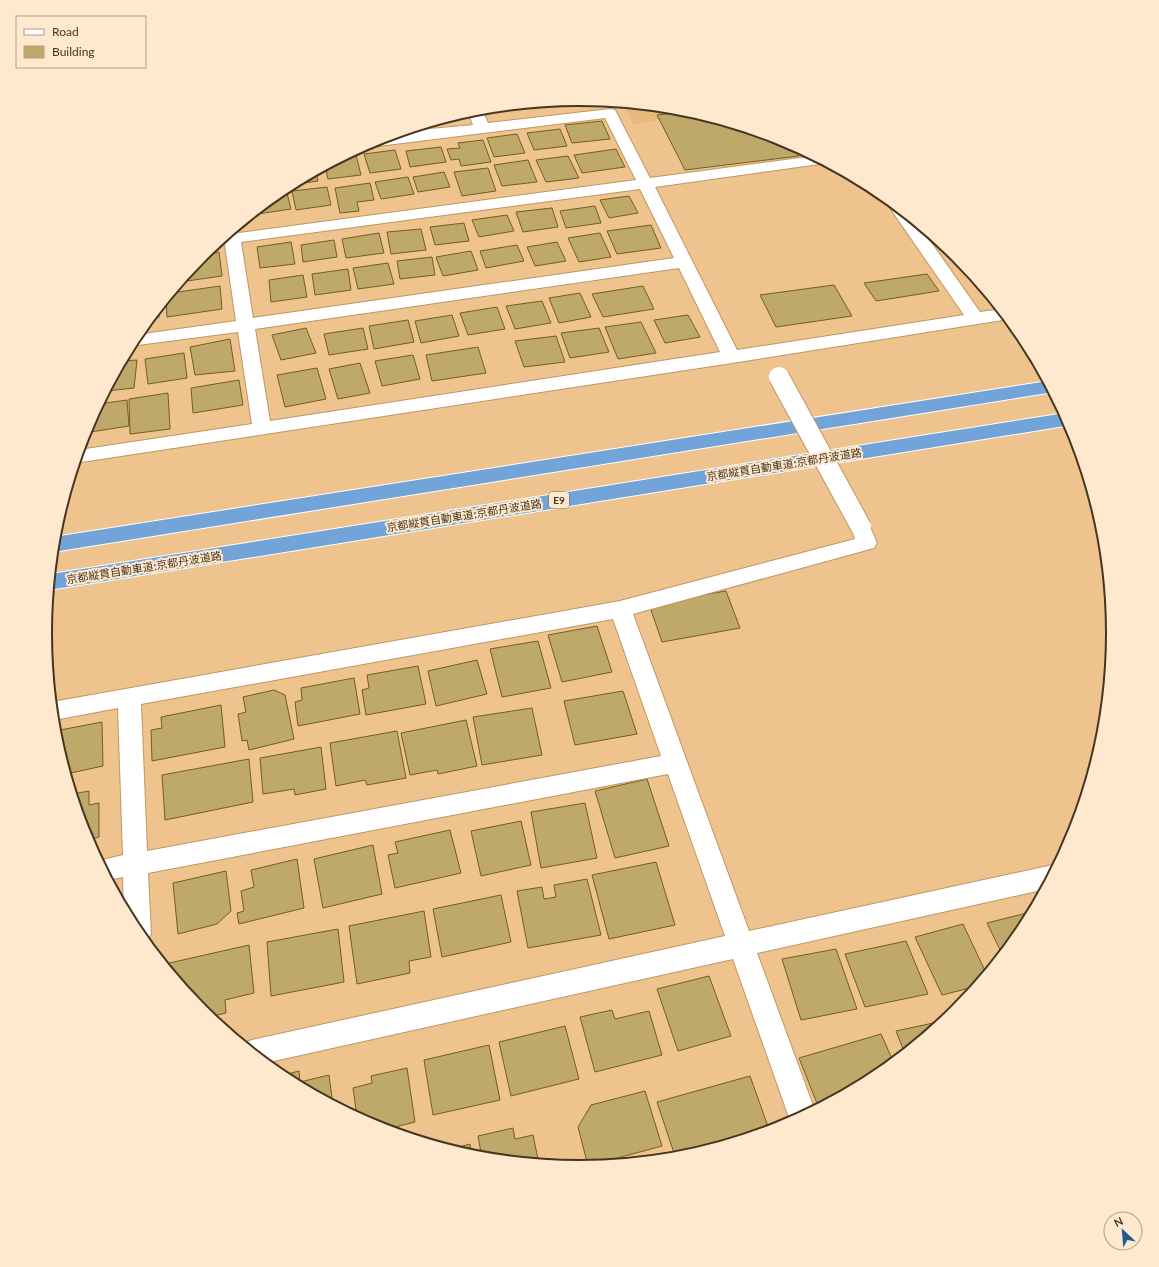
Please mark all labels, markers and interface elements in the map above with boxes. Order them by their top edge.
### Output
legend [16,16,146,68]
text: Road [52,24,79,39]
text: Building [52,44,95,59]
street label: 京都縦貫自動車道;京都丹波道路 [706,445,862,483]
road number: E9 [549,492,569,508]
street label: 京都縦貫自動車道;京都丹波道路 [386,496,542,534]
street label: 京都縦貫自動車道;京都丹波道路 [66,548,222,586]
north arrow [1103,1211,1143,1251]
text: N [1112,1214,1125,1229]

